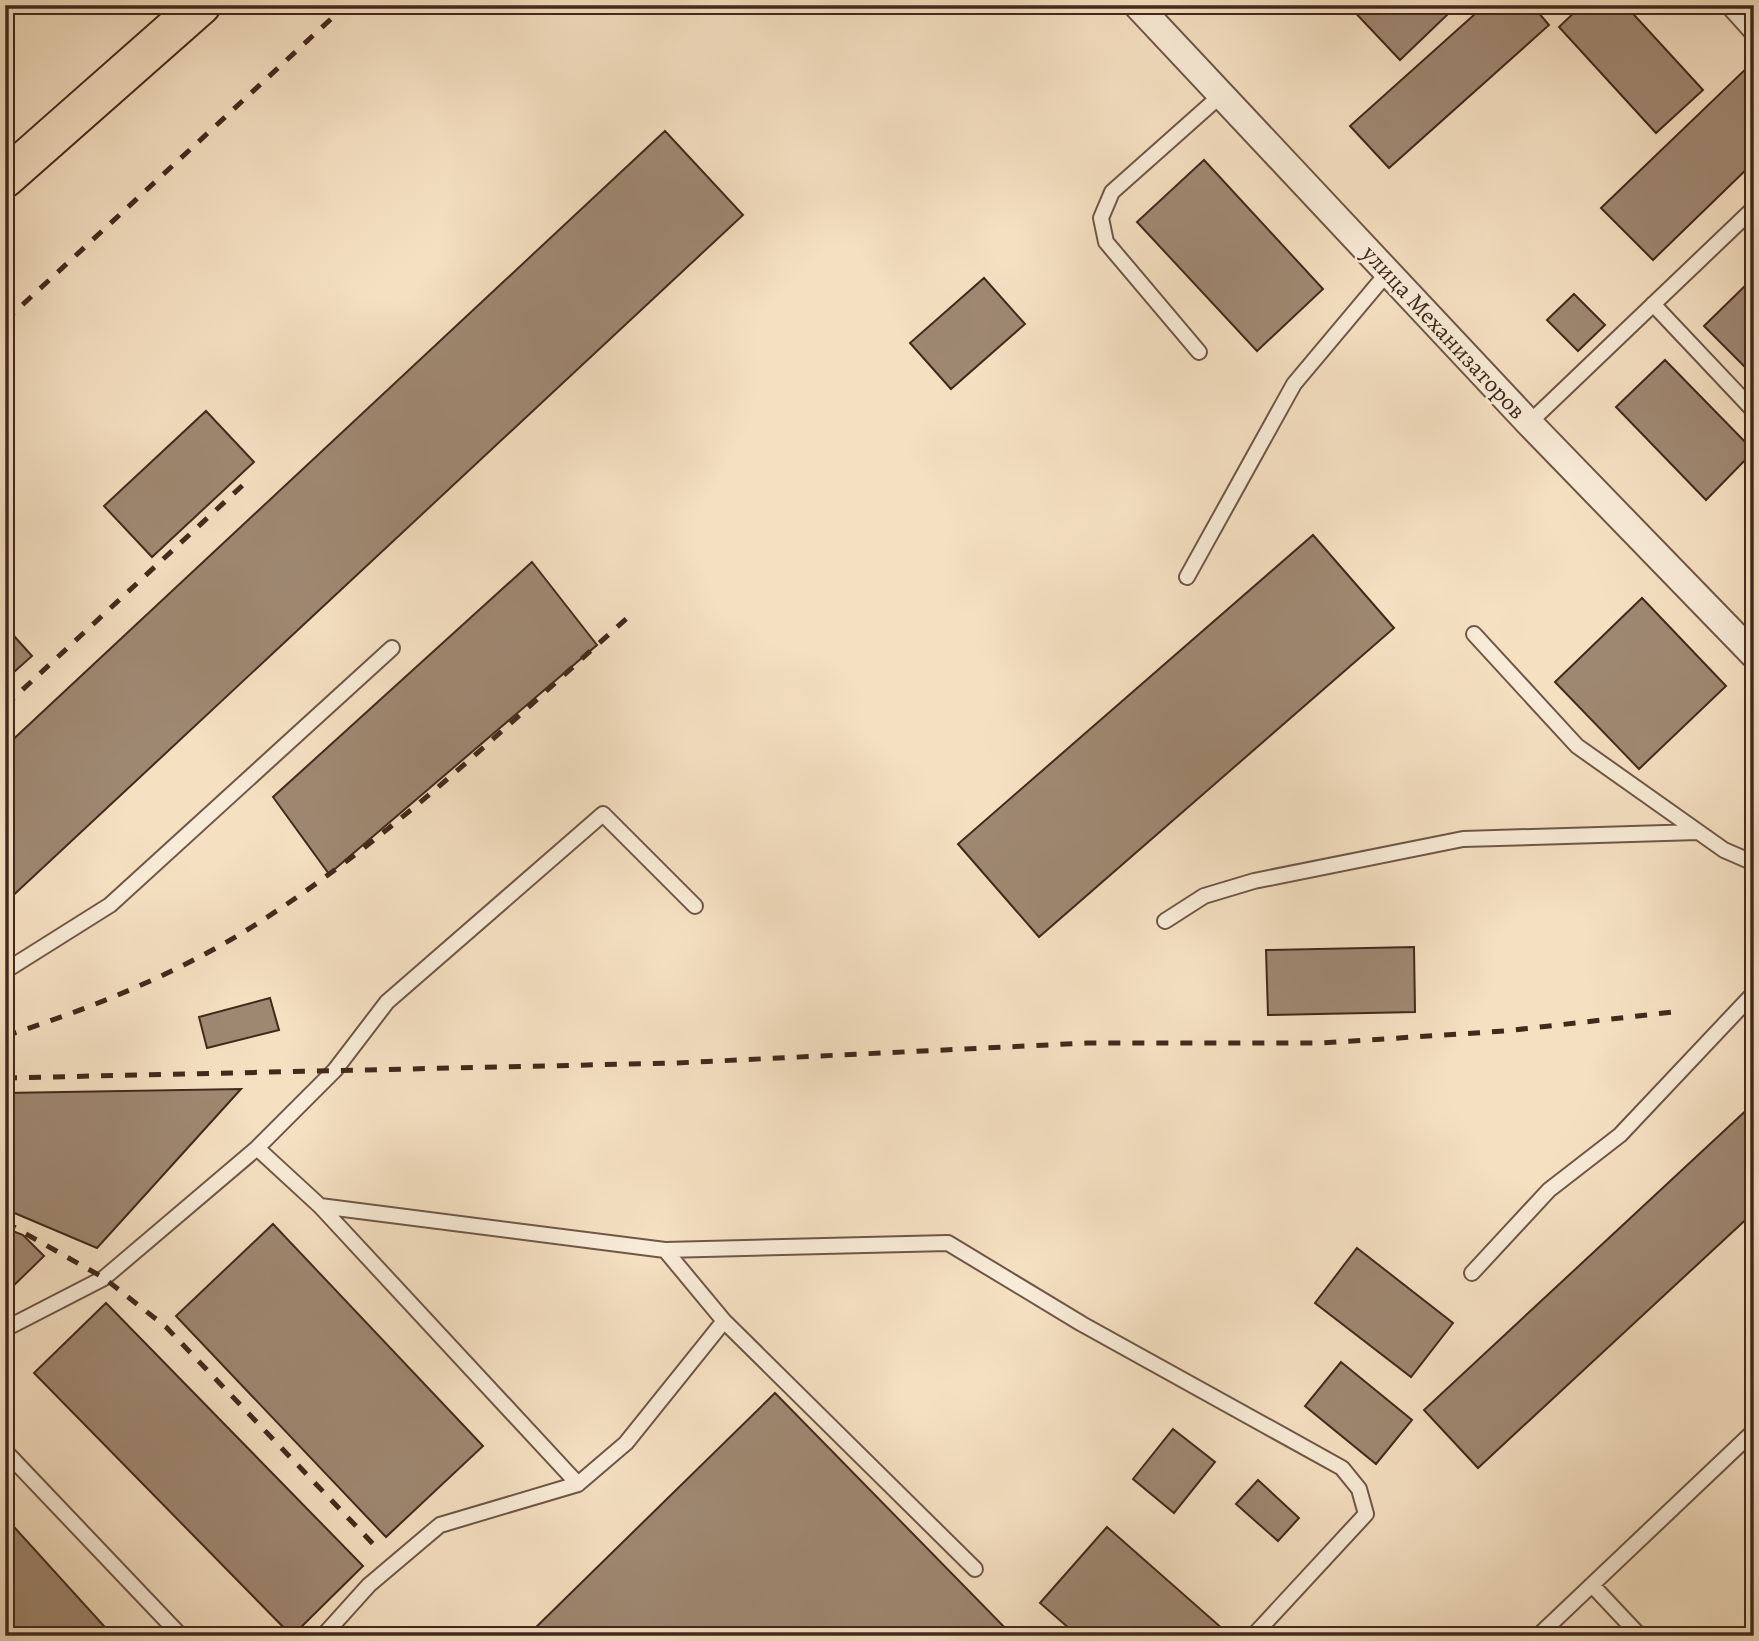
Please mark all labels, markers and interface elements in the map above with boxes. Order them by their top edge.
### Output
street label: улица Механизаторов [1354,237,1533,426]

